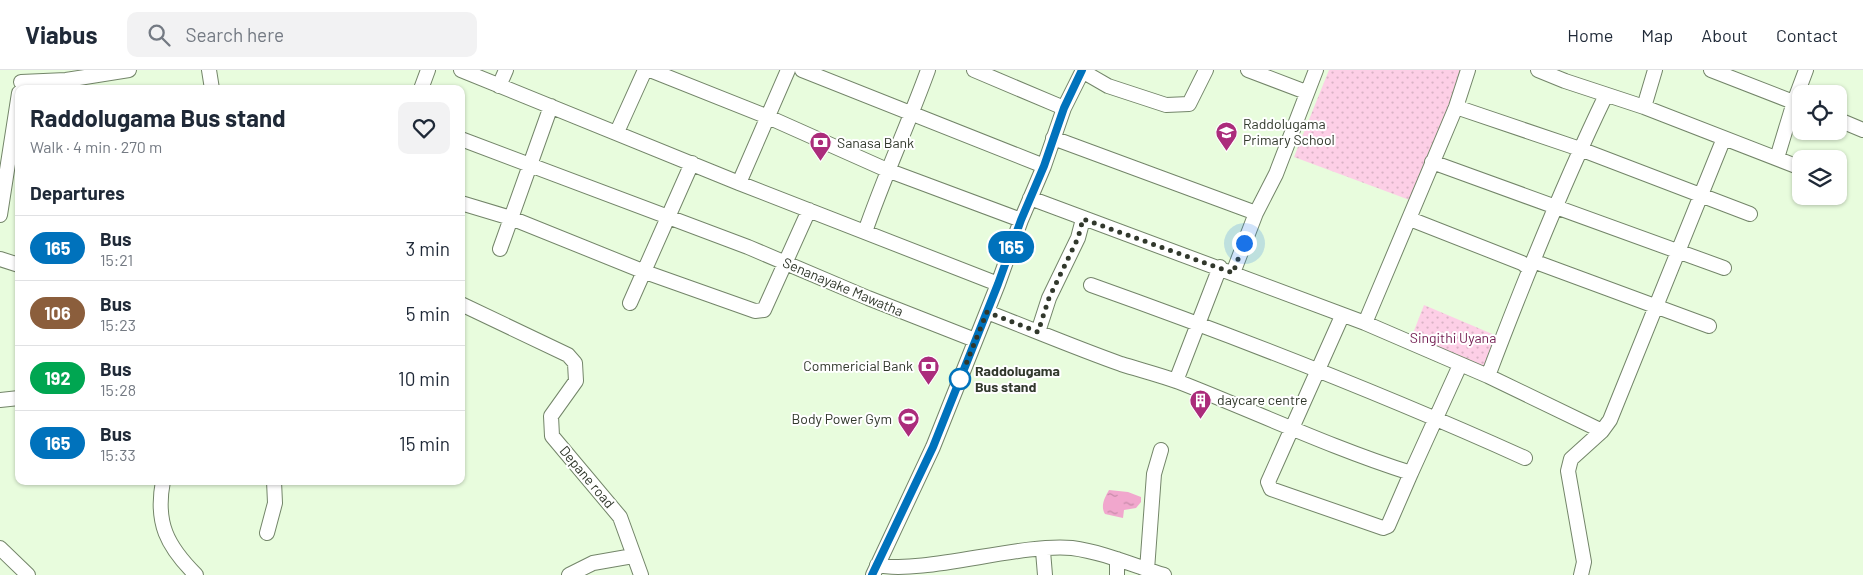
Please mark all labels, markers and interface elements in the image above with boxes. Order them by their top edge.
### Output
search box [127,12,477,57]
text: Viabus [25,20,97,49]
icon: search [145,21,173,49]
text: Search here [185,23,284,46]
text: Home [1567,24,1613,46]
text: Map [1641,24,1673,46]
text: About [1701,24,1748,46]
text: Contact [1776,24,1838,46]
map controls [1792,85,1847,205]
button: locate [1792,85,1847,140]
button: heart [398,102,450,154]
text: Raddolugama Bus stand [30,103,286,132]
place label: Raddolugama Primary School [1243,115,1335,148]
school or university icon: Raddolugama Primary School [1215,120,1239,151]
bank icon: Sanasa Bank [809,131,833,162]
place label: Sanasa Bank [837,134,914,151]
text: Walk · 4 min · 270 m [30,137,162,156]
button: layers [1792,150,1847,205]
text: Departures [30,181,125,204]
text: Bus [100,227,132,250]
line badge: 165 [982,231,1040,263]
your location [1232,231,1257,256]
text: 165 [998,236,1024,258]
text: 165 [45,237,70,259]
text: 3 min [406,237,450,260]
text: 15:21 [100,250,133,269]
street label: Senanayake Mawatha [780,253,906,320]
text: Bus [100,292,132,315]
text: 106 [44,302,71,324]
text: 5 min [406,302,450,325]
text: 15:23 [100,315,136,334]
park label: Singithi Uyana [1410,329,1496,346]
bank icon: Commericial Bank [917,354,941,385]
text: Bus [100,357,132,380]
place label: Commericial Bank [803,357,913,374]
place label: Raddolugama Bus stand [975,362,1060,395]
text: 192 [44,367,71,389]
text: 10 min [398,367,450,390]
marker: Raddolugama Bus stand [949,368,971,390]
text: 15:28 [100,380,136,399]
building icon: daycare centre [1189,388,1213,419]
place label: daycare centre [1217,391,1307,408]
sports icon: Body Power Gym [896,407,920,438]
place label: Body Power Gym [791,410,892,427]
text: Bus [100,422,132,445]
text: 165 [45,432,70,454]
text: 15 min [399,432,450,455]
street label: Depane road [556,442,618,511]
text: 15:33 [100,445,136,464]

